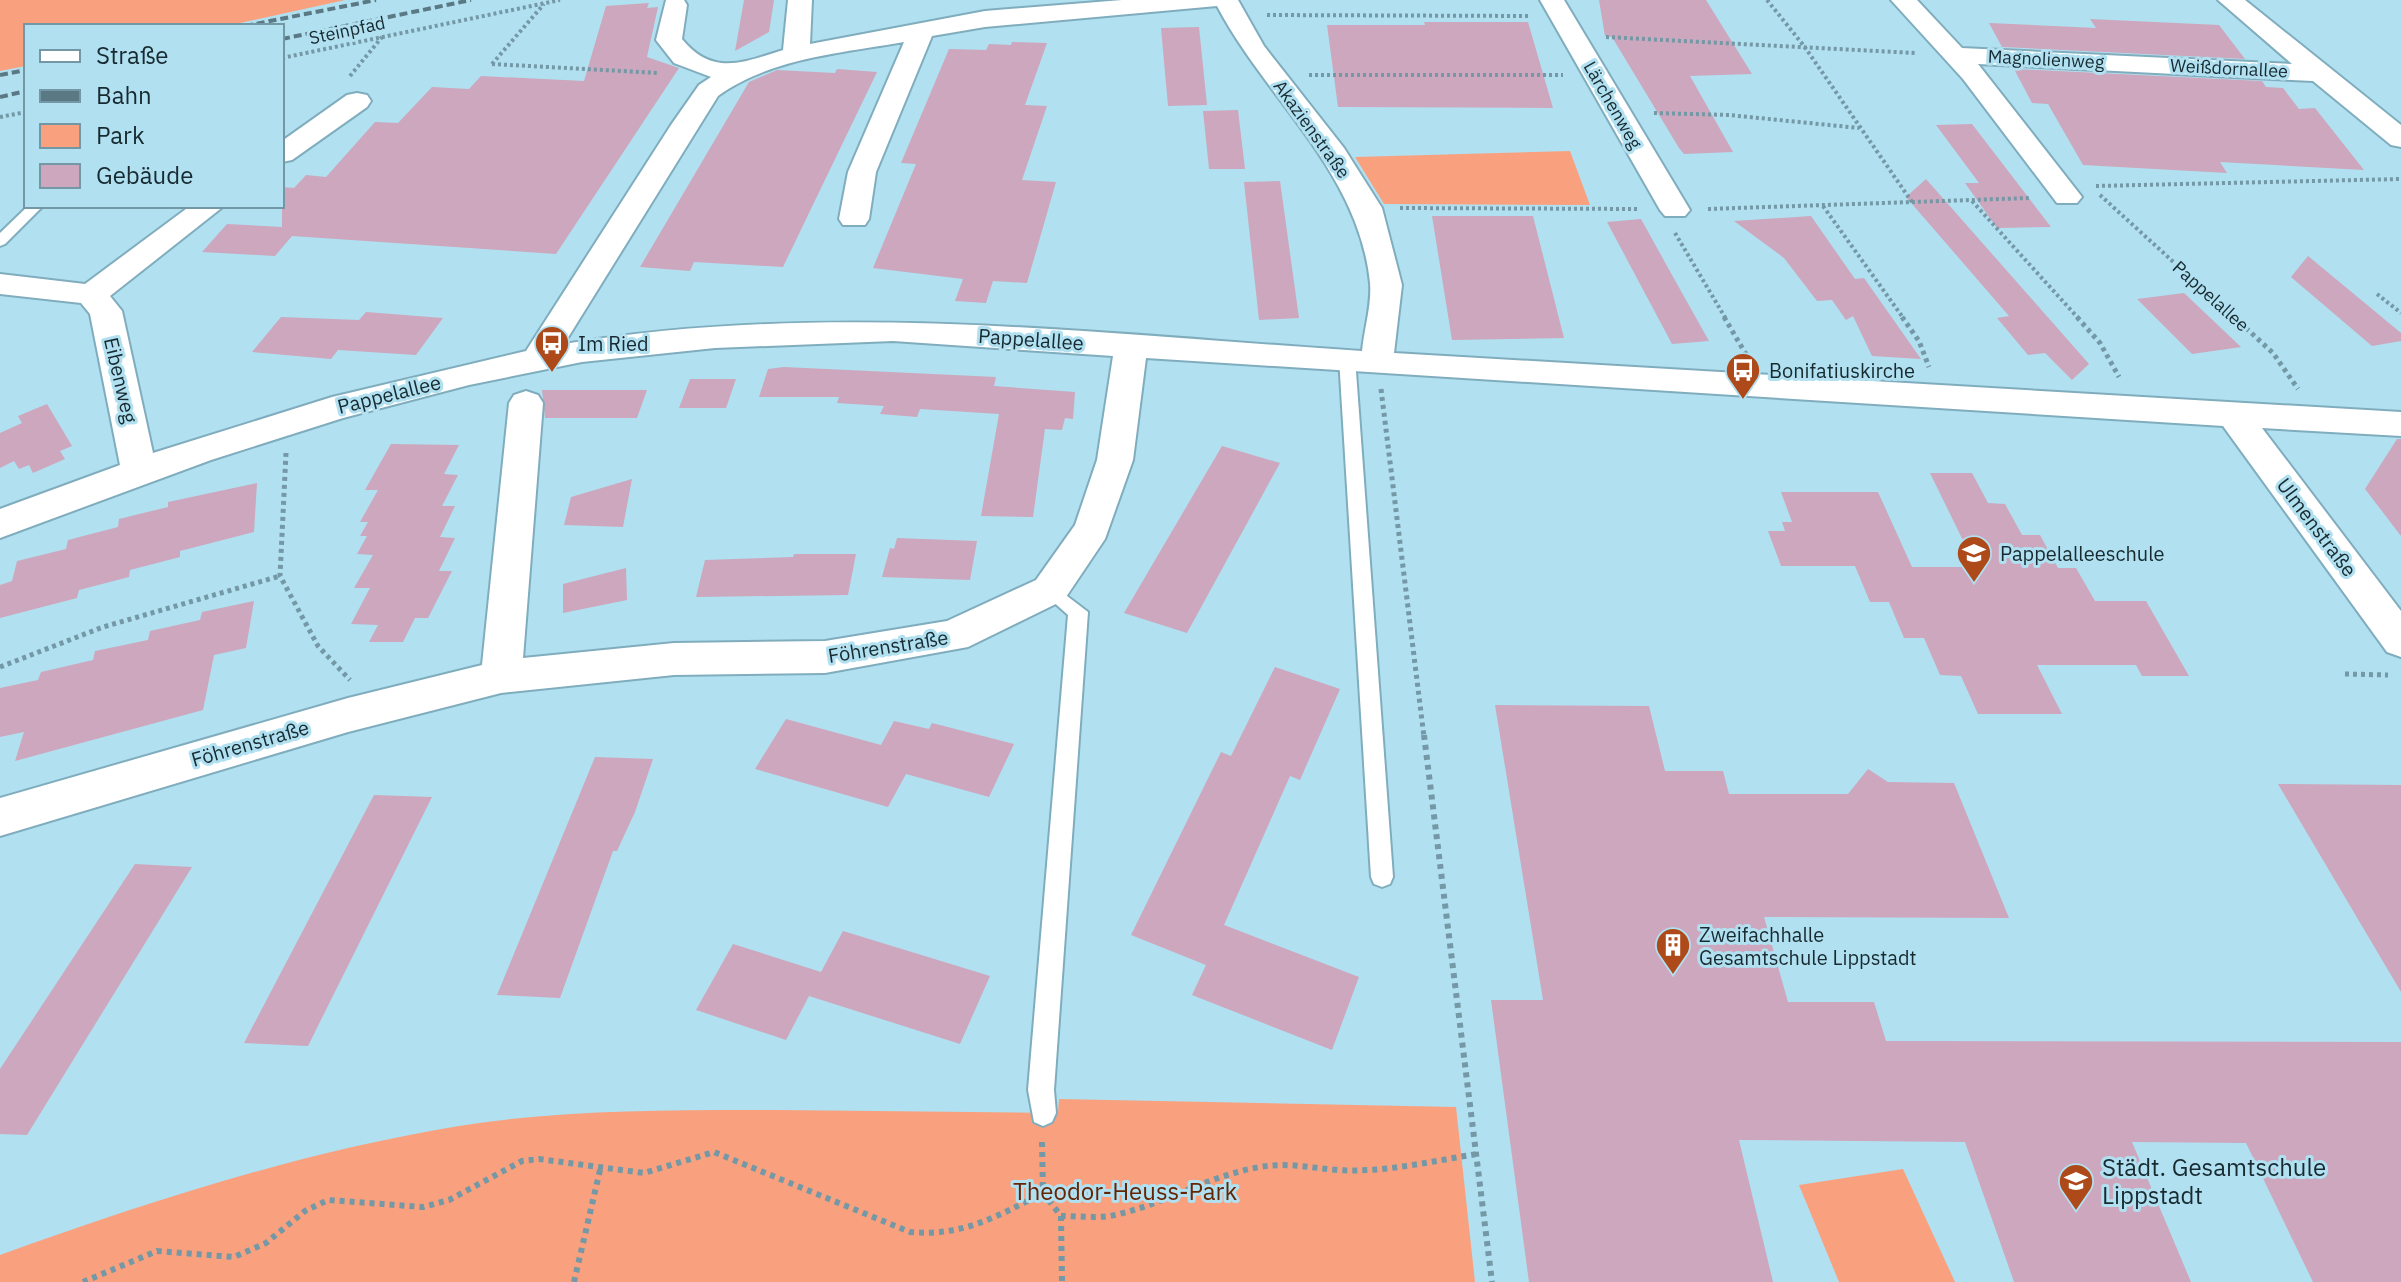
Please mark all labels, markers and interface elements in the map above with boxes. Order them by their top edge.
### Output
street label: Steinpfad [307,11,387,49]
legend [24,24,284,208]
text: Straße [96,39,168,71]
street label: Magnolienweg [1987,44,2105,74]
street label: Weißdornallee [2169,53,2289,83]
street label: Lärchenweg [1579,57,1648,153]
street label: Akazienstraße [1269,75,1355,183]
text: Bahn [96,79,152,111]
text: Park [96,119,145,151]
text: Gebäude [96,159,193,191]
street label: Pappelallee [2168,256,2254,336]
street label: Pappelallee [977,322,1085,356]
bus stop icon: Im Ried [533,324,571,374]
place label: Im Ried [578,330,649,357]
street label: Eibenweg [98,334,144,426]
bus stop icon: Bonifatiuskirche [1724,351,1762,401]
place label: Bonifatiuskirche [1769,357,1915,384]
street label: Pappelallee [334,368,444,420]
street label: Ulmenstraße [2271,472,2363,582]
school or university icon: Pappelalleeschule [1955,534,1993,584]
place label: Pappelalleeschule [2000,540,2165,567]
street label: Föhrenstraße [826,623,950,669]
street label: Föhrenstraße [188,713,312,773]
place label: Zweifachhalle Gesamtschule Lippstadt [1699,921,1917,971]
building icon: Zweifachhalle Gesamtschule Lippstadt [1654,926,1692,976]
place label: Städt. Gesamtschule Lippstadt [2102,1151,2326,1211]
school or university icon: Städt. Gesamtschule Lippstadt [2057,1162,2095,1212]
park label: Theodor-Heuss-Park [1013,1175,1237,1207]

